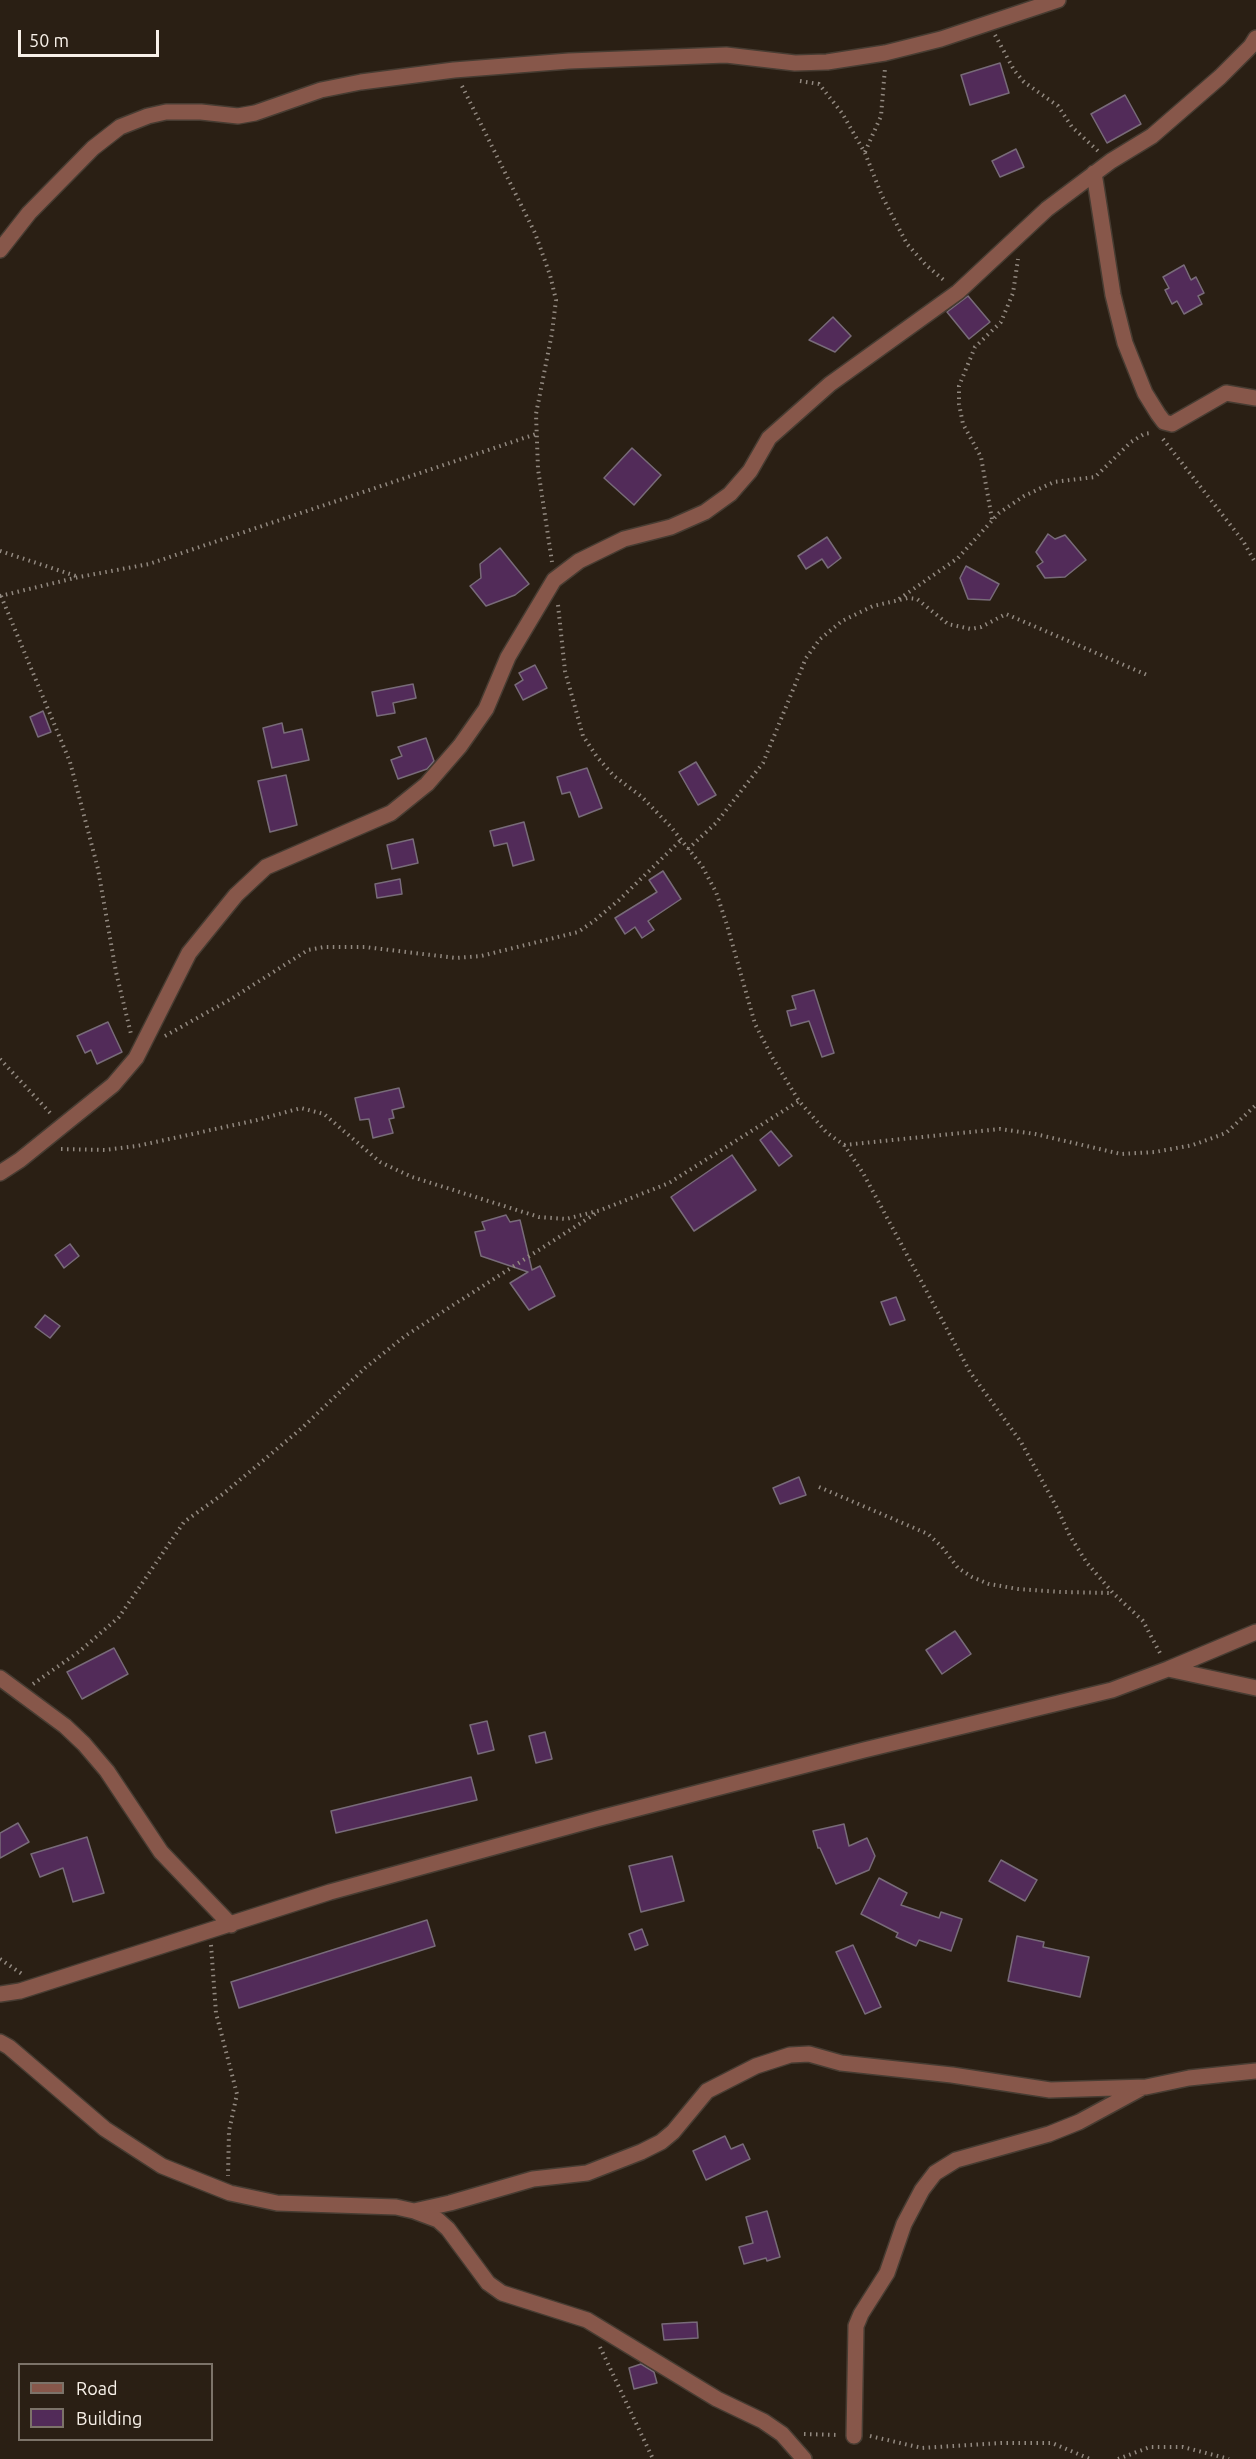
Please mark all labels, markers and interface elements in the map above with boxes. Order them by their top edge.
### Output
scale bar [21,18,162,56]
text: 50 m [29,30,69,50]
legend [18,2363,213,2441]
text: Road [76,2378,118,2398]
text: Building [76,2408,142,2428]

